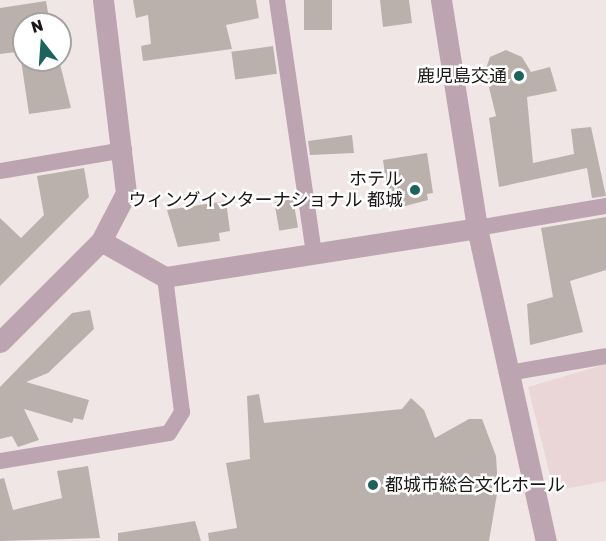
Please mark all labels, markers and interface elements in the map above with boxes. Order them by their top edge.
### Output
north arrow [12,12,72,72]
text: N [29,15,45,37]
place label: 鹿児島交通 [417,65,507,87]
marker: 鹿児島交通 [512,69,526,83]
place label: ホテル ウィングインターナショナル 都城 [129,169,403,212]
marker: ホテル ウィングインターナショナル 都城 [408,183,422,197]
place label: 都城市総合文化ホール [385,474,565,496]
marker: 都城市総合文化ホール [366,478,380,492]

